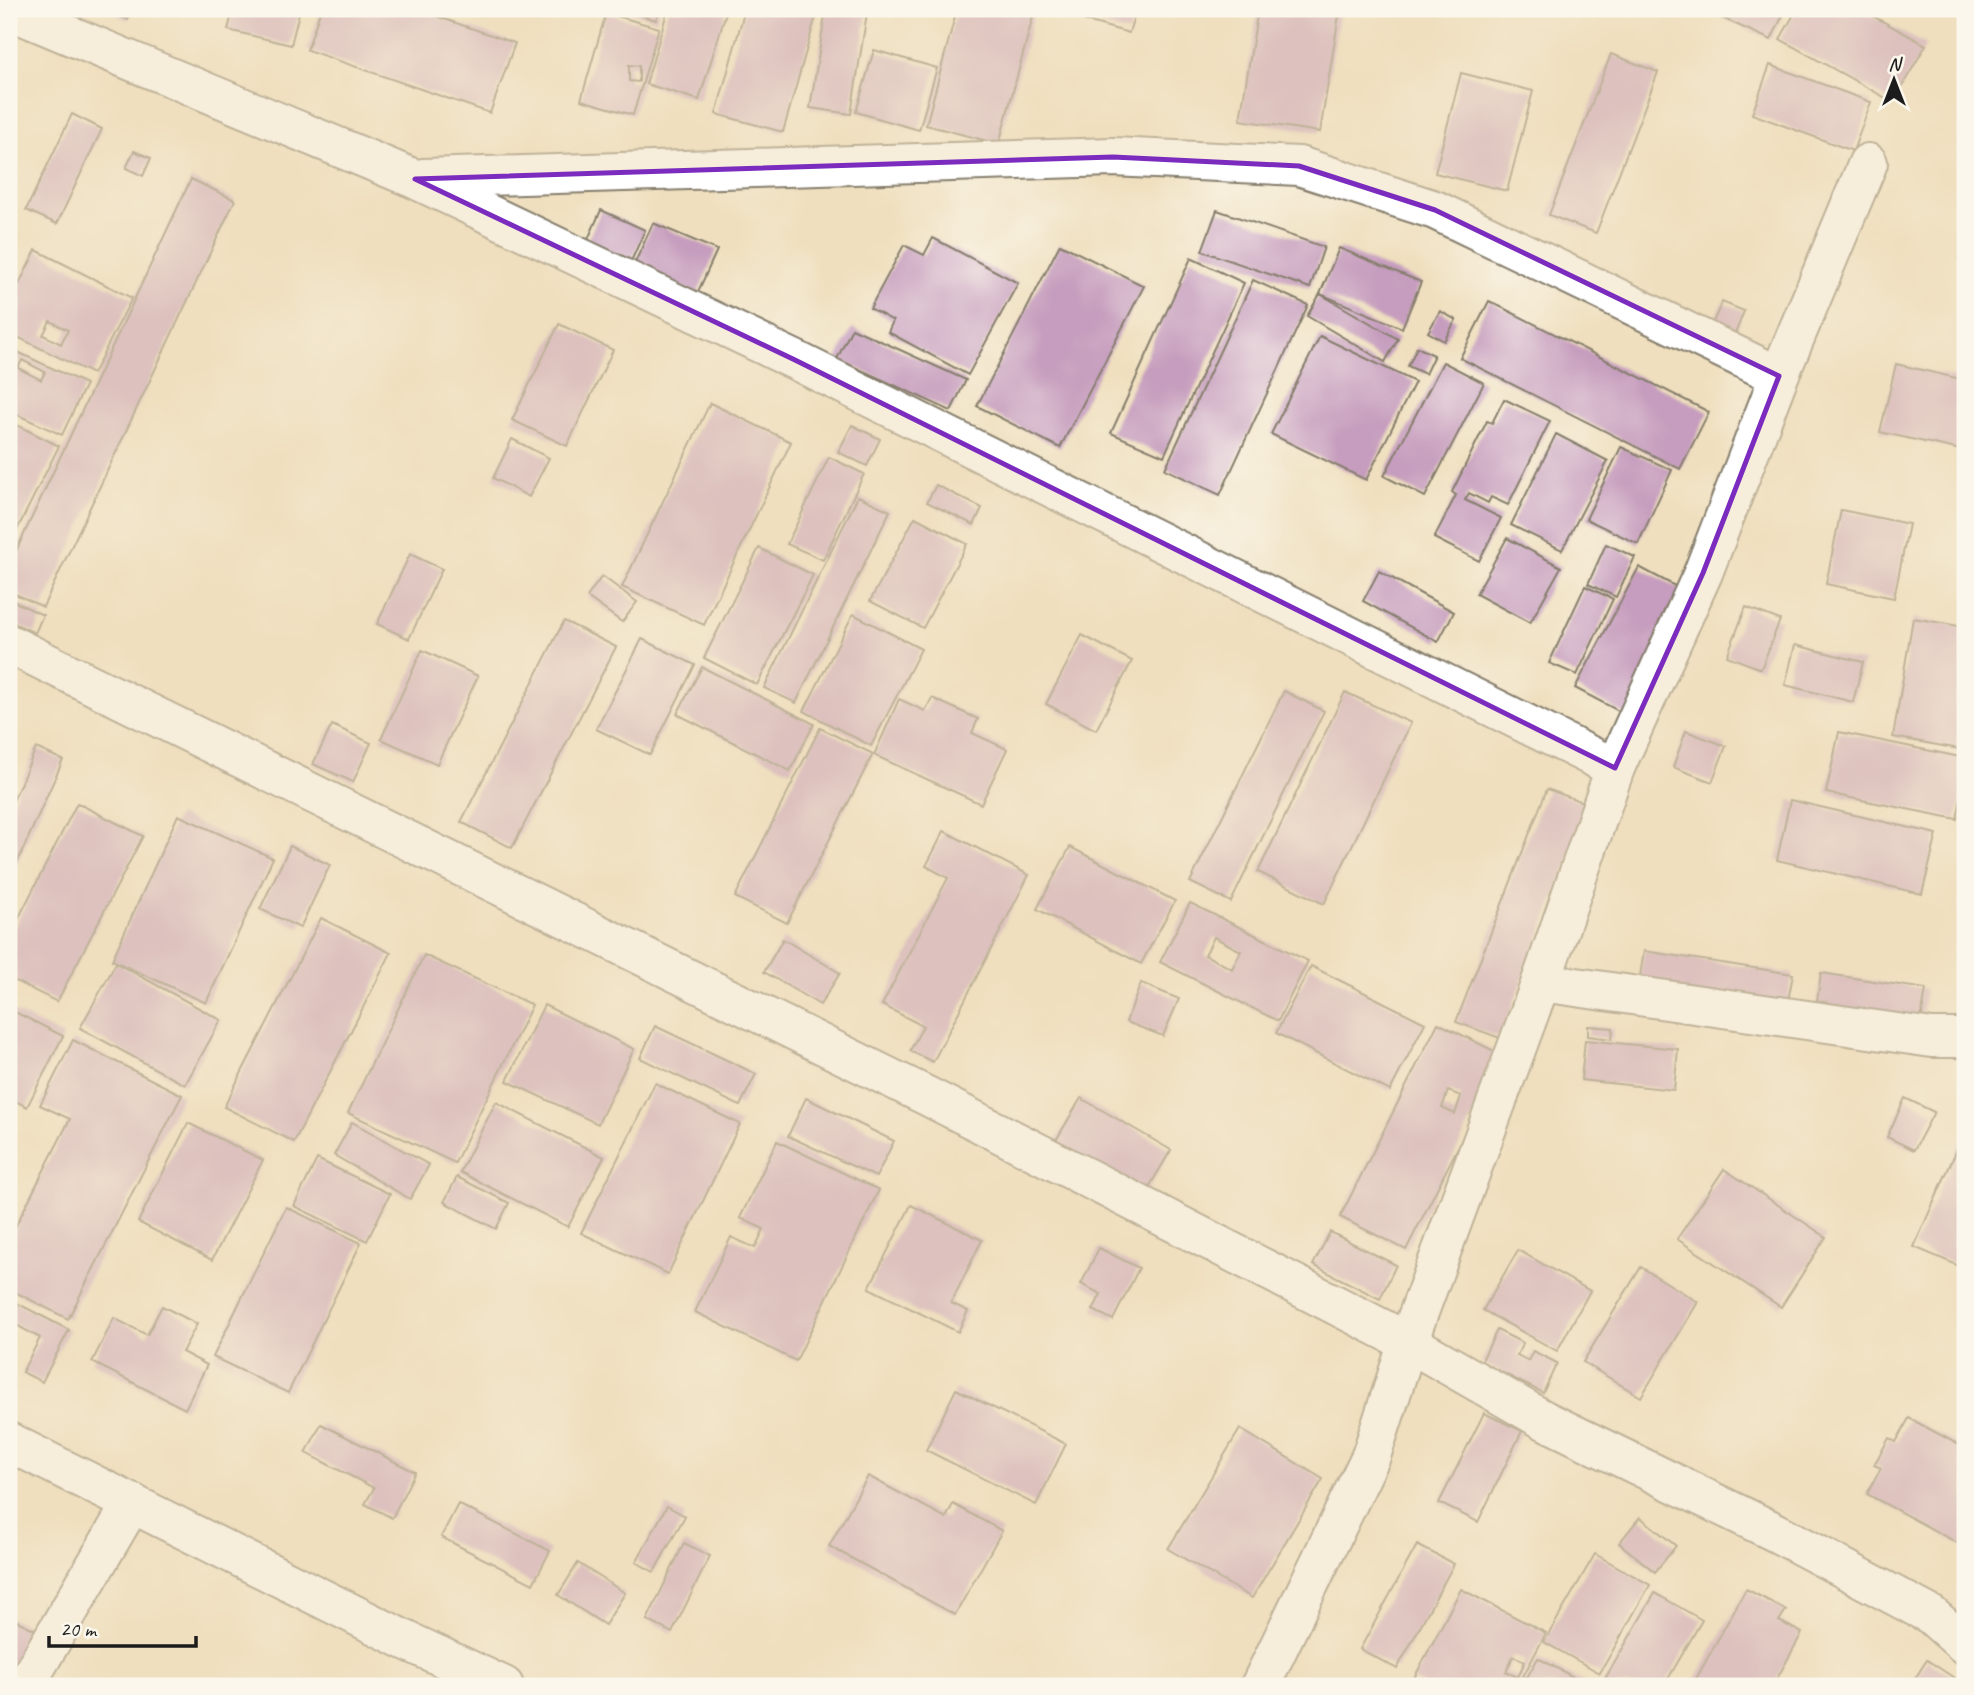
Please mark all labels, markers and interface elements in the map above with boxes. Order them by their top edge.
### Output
north arrow [1858,46,1928,116]
text: N [1888,52,1903,76]
scale bar [49,1604,196,1648]
text: 20 m [60,1616,98,1642]

